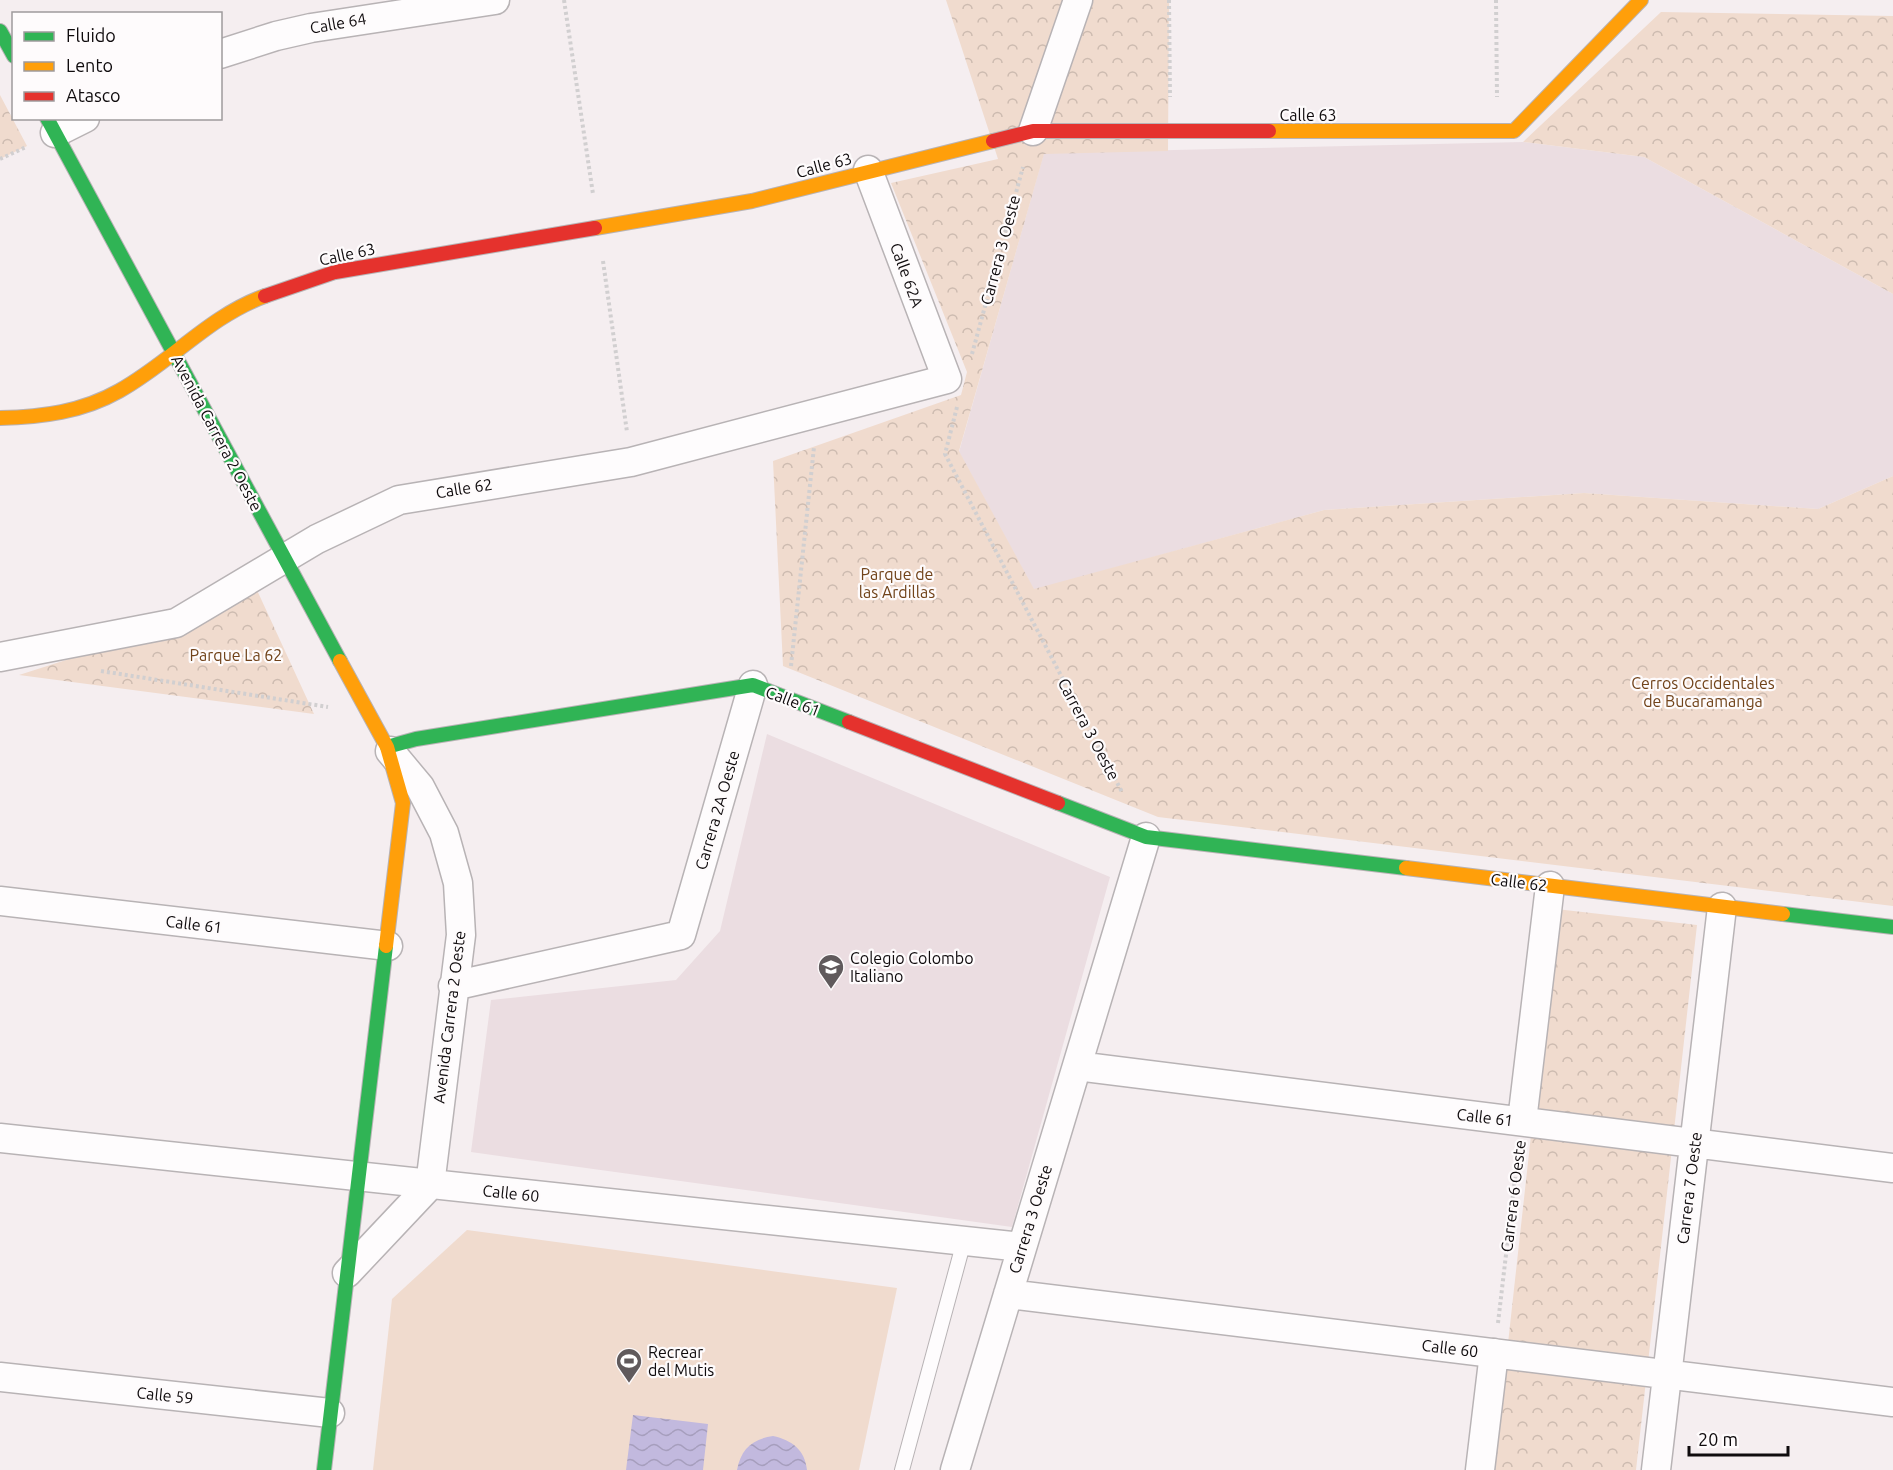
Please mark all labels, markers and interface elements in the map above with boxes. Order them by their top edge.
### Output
street label: Calle 64 [308,9,368,37]
legend [12,12,222,120]
text: Fluido [66,25,116,45]
text: Lento [66,55,113,75]
text: Atasco [66,85,121,105]
street label: Calle 63 [1280,106,1336,124]
street label: Calle 63 [794,149,854,181]
street label: Carrera 3 Oeste [977,193,1023,307]
street label: Calle 63 [317,239,377,269]
street label: Calle 62A [887,240,927,310]
street label: Avenida Carrera 2 Oeste [168,352,266,514]
street label: Calle 62 [434,475,494,501]
park label: Parque de las Ardillas [859,565,935,601]
park label: Parque La 62 [190,646,282,664]
park label: Cerros Occidentales de Bucaramanga [1631,674,1775,710]
street label: Carrera 3 Oeste [1055,675,1123,783]
street label: Calle 61 [763,682,823,720]
street label: Carrera 2A Oeste [691,748,743,872]
street label: Calle 62 [1490,870,1548,894]
street label: Calle 61 [165,912,223,936]
street label: Avenida Carrera 2 Oeste [429,930,469,1104]
place label: Colegio Colombo Italiano [850,949,974,985]
school or university icon: Colegio Colombo Italiano [816,952,846,990]
street label: Calle 61 [1456,1105,1514,1129]
street label: Carrera 7 Oeste [1673,1131,1705,1245]
street label: Carrera 6 Oeste [1497,1139,1529,1253]
street label: Carrera 3 Oeste [1005,1162,1055,1276]
street label: Calle 60 [482,1181,540,1205]
street label: Calle 60 [1421,1336,1479,1360]
place label: Recrear del Mutis [648,1343,714,1379]
sports icon: Recrear del Mutis [614,1346,644,1384]
street label: Calle 59 [136,1383,194,1407]
scale bar [1689,1419,1788,1457]
text: 20 m [1698,1429,1738,1449]

